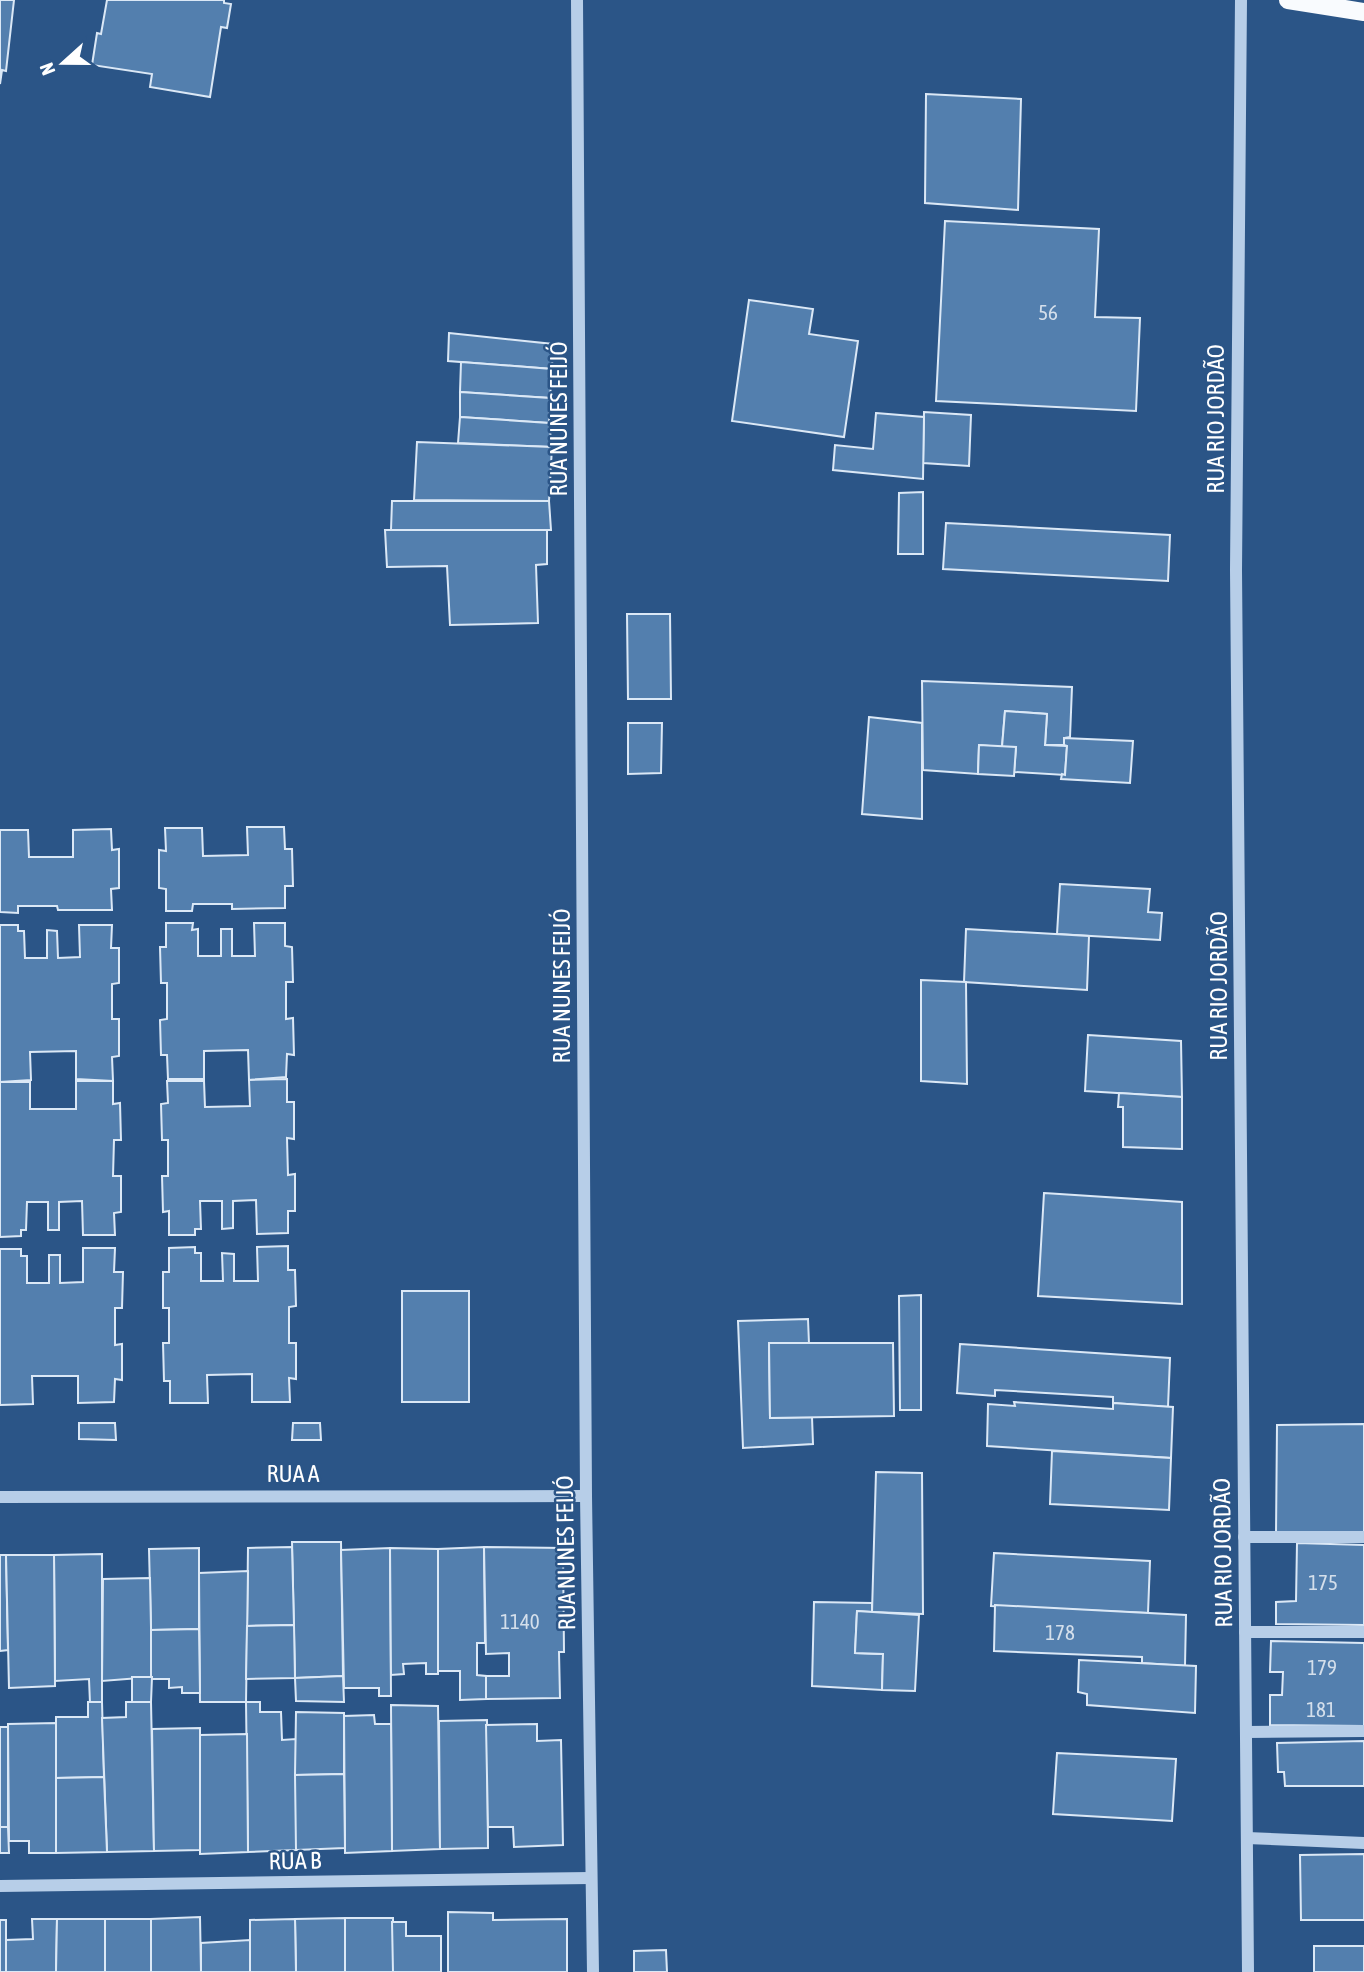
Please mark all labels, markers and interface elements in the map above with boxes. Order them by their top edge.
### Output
north arrow [28,28,98,98]
text: N [35,60,59,78]
house number: 56 [1038,300,1058,324]
street label: RUA NUNES FEIJÓ [545,342,572,497]
street label: RUA RIO JORDÃO [1202,344,1229,494]
street label: RUA NUNES FEIJÓ [548,909,575,1064]
street label: RUA RIO JORDÃO [1205,911,1232,1061]
street label: RUA A [267,1460,320,1487]
street label: RUA NUNES FEIJÓ [551,1475,580,1631]
street label: RUA RIO JORDÃO [1208,1478,1237,1628]
house number: 175 [1308,1570,1338,1594]
house number: 1140 [500,1609,540,1633]
house number: 178 [1045,1620,1075,1644]
house number: 179 [1307,1655,1337,1679]
house number: 181 [1306,1697,1336,1721]
street label: RUA B [268,1847,322,1874]

